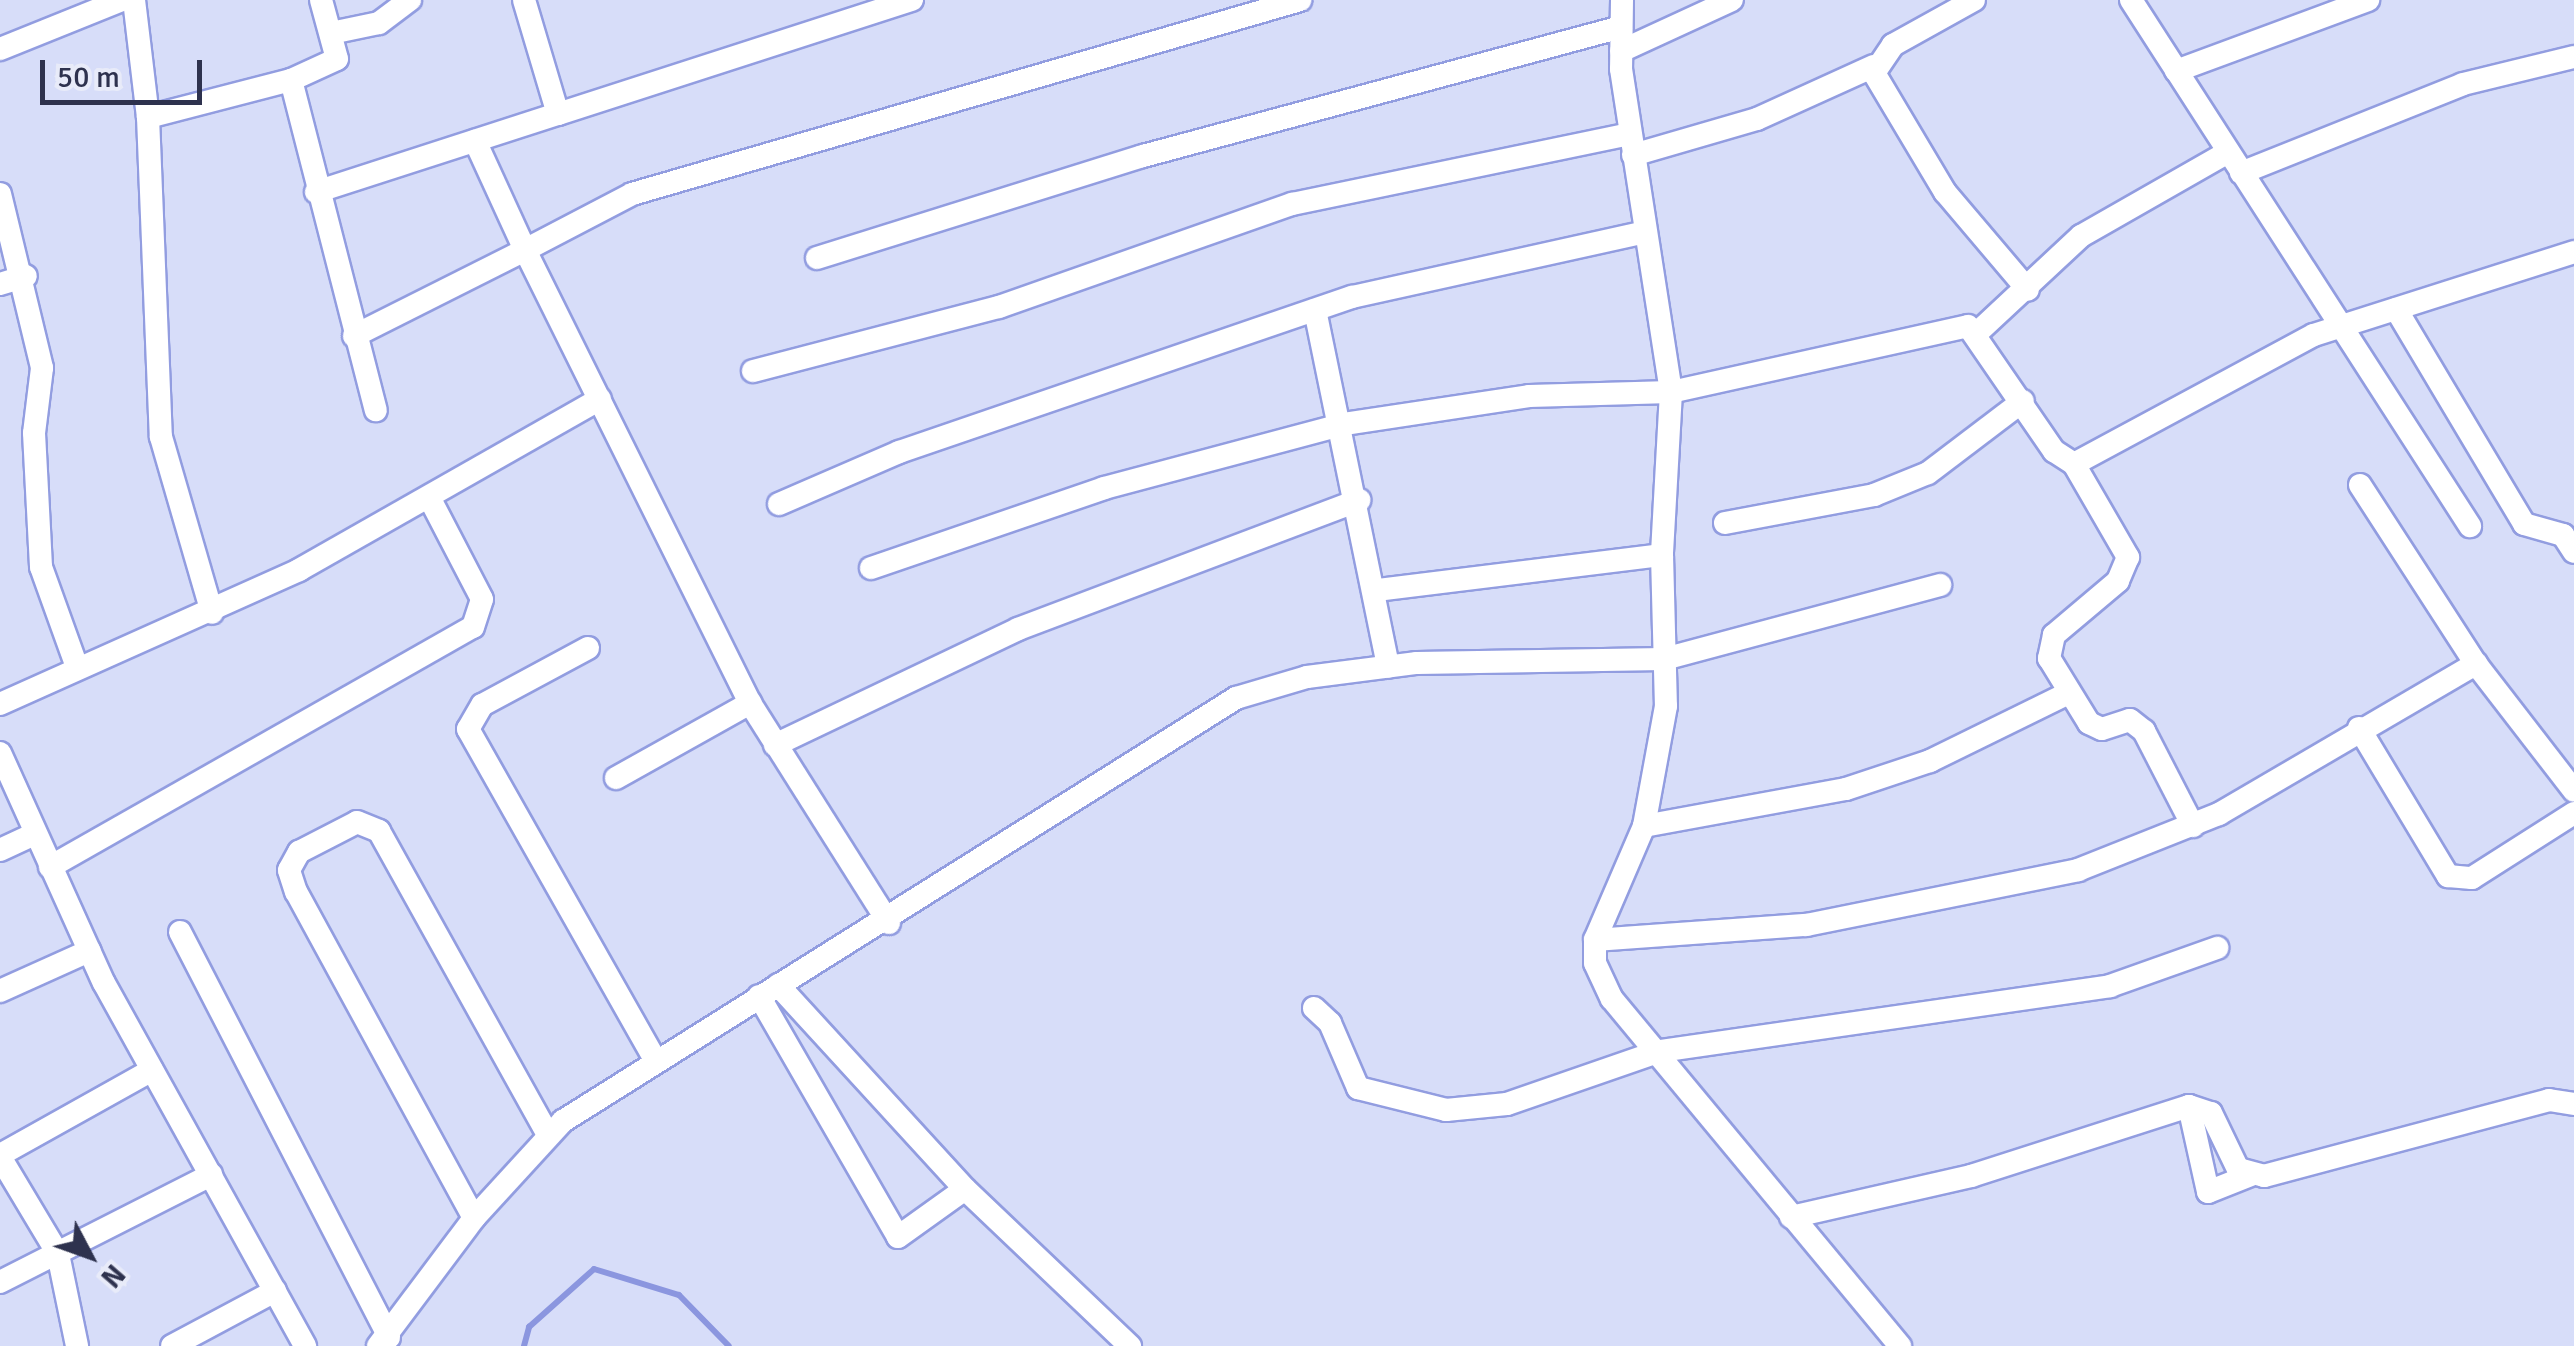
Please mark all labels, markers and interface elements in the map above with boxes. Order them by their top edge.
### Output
scale bar [45,40,208,102]
text: 50 m [57,59,120,96]
north arrow [40,1206,140,1306]
text: N [93,1257,132,1294]

